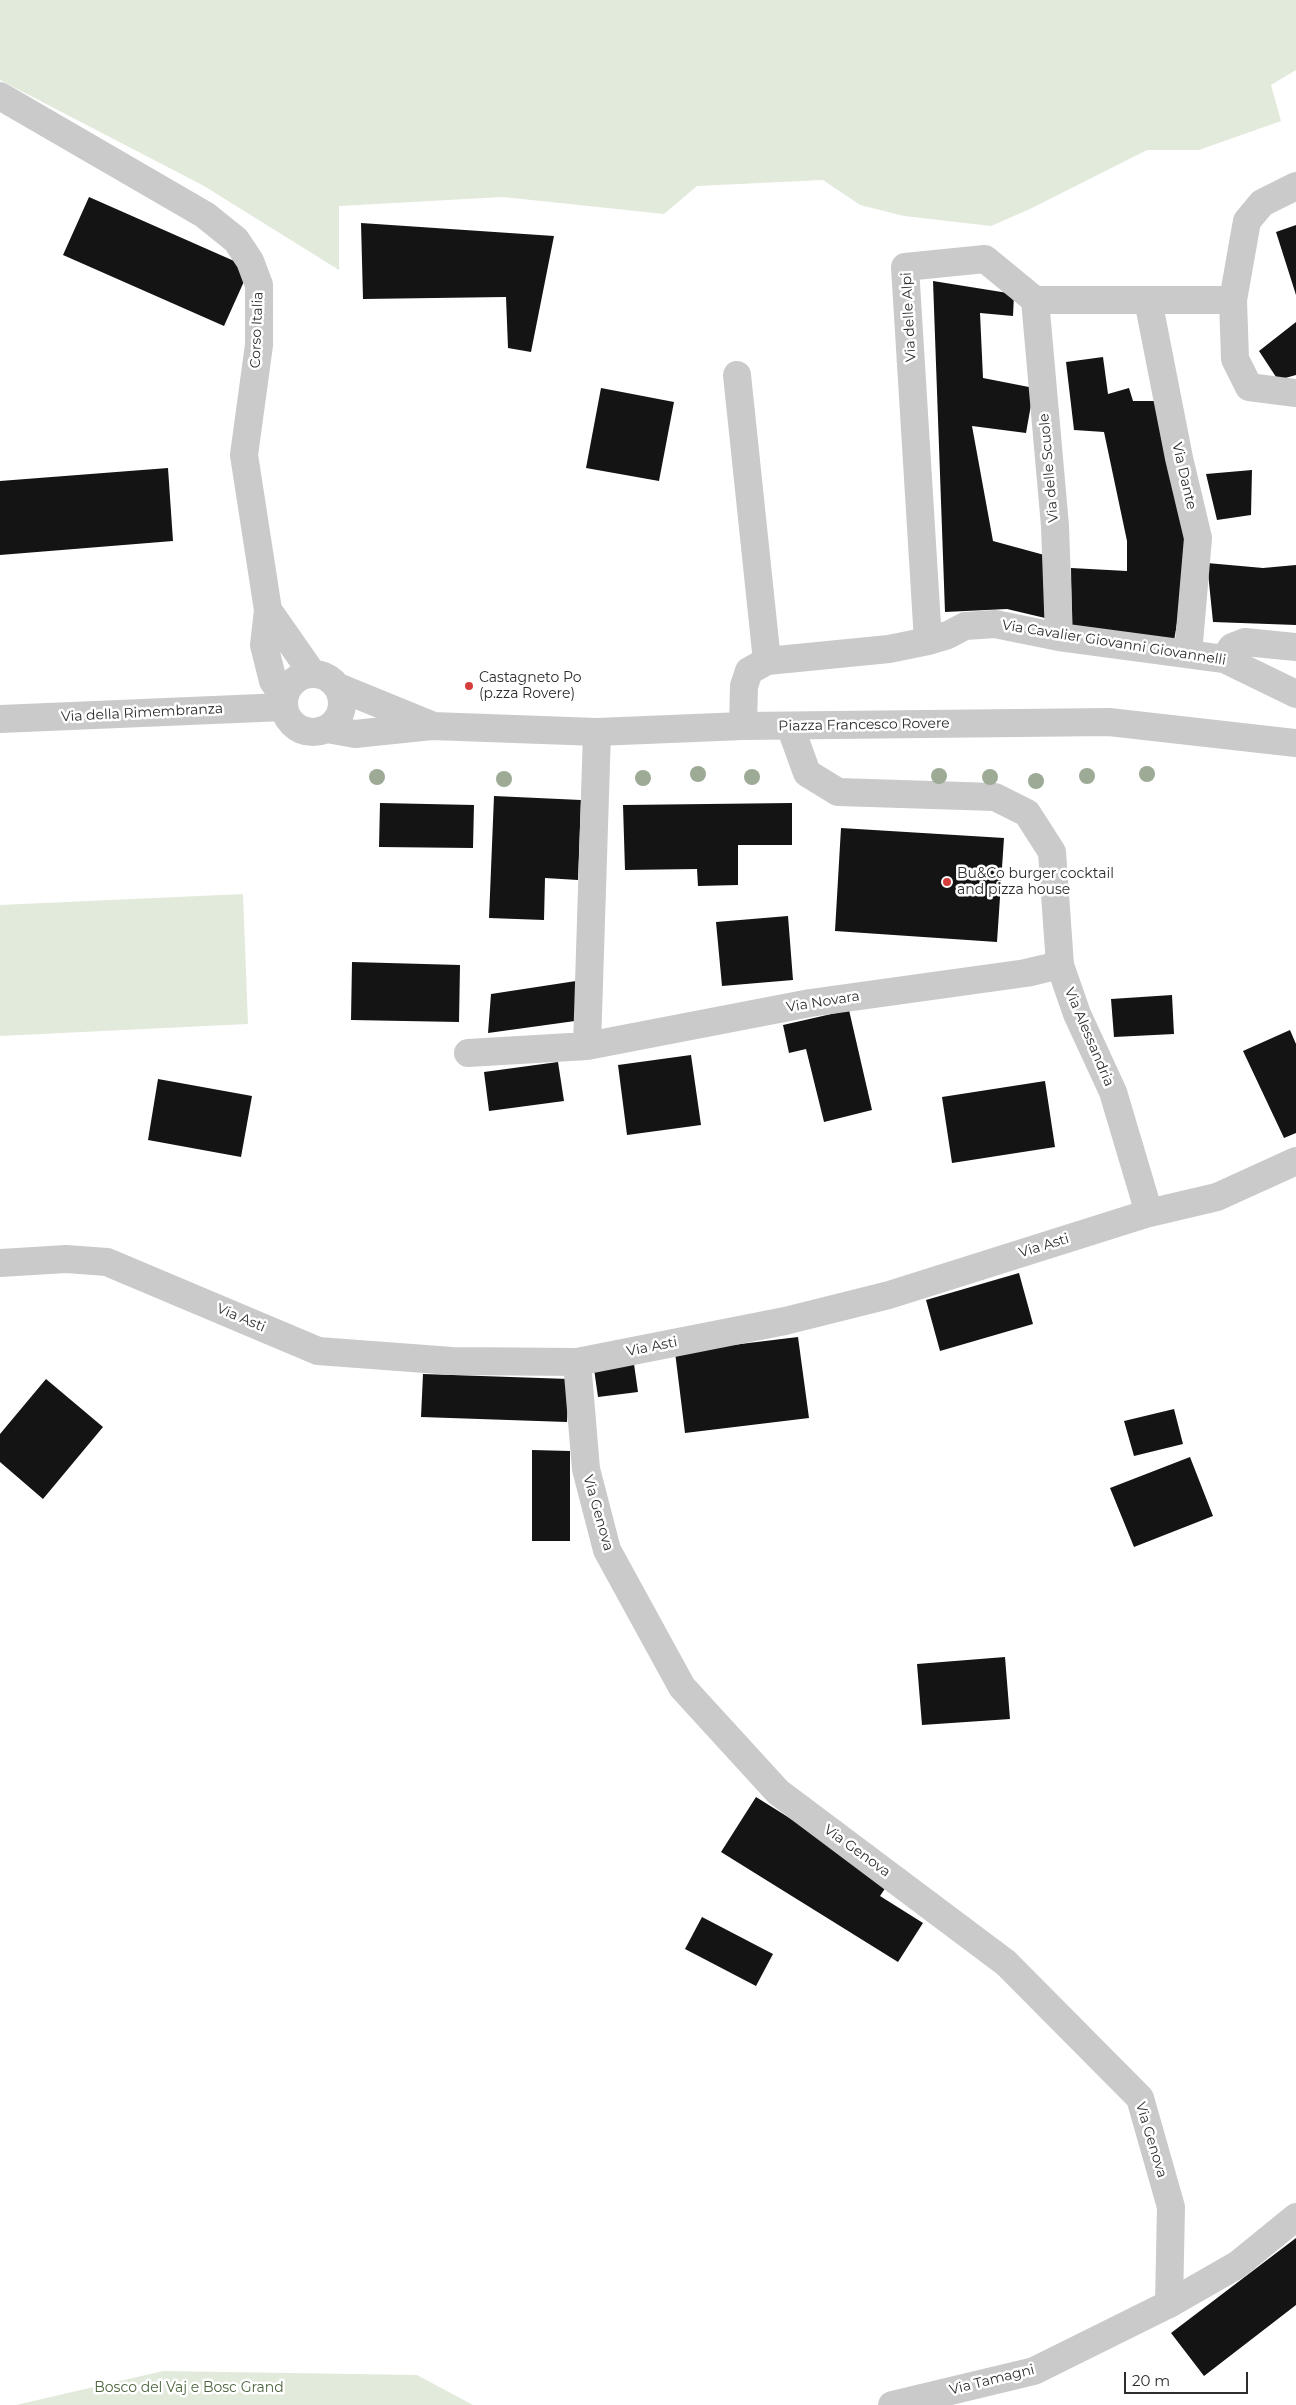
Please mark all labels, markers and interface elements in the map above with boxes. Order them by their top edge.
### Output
street label: Via delle Alpi [898,272,920,362]
street label: Corso Italia [247,291,267,369]
street label: Via delle Scuole [1036,413,1062,523]
street label: Via Dante [1168,441,1200,511]
street label: Via Cavalier Giovanni Giovannelli [1001,617,1227,669]
place label: Castagneto Po (p.zza Rovere) [479,670,582,702]
marker: Castagneto Po (p.zza Rovere) [463,680,475,692]
street label: Via della Rimembranza [60,700,224,726]
street label: Piazza Francesco Rovere [778,715,950,735]
place label: Bu&Co burger cocktail and pizza house [957,866,1114,899]
marker: Bu&Co burger cocktail and pizza house [941,876,953,888]
street label: Via Alessandria [1061,985,1117,1089]
street label: Via Novara [785,988,861,1016]
street label: Via Asti [1017,1230,1071,1262]
street label: Via Asti [214,1300,268,1336]
street label: Via Asti [625,1334,679,1360]
street label: Via Genova [579,1473,617,1553]
street label: Via Genova [820,1821,894,1881]
street label: Via Genova [1132,2100,1170,2180]
street label: Via Tamagni [948,2361,1036,2399]
scale bar [1126,2362,1250,2394]
text: 20 m [1132,2371,1170,2390]
park label: Bosco del Vaj e Bosc Grand [94,2380,284,2396]

